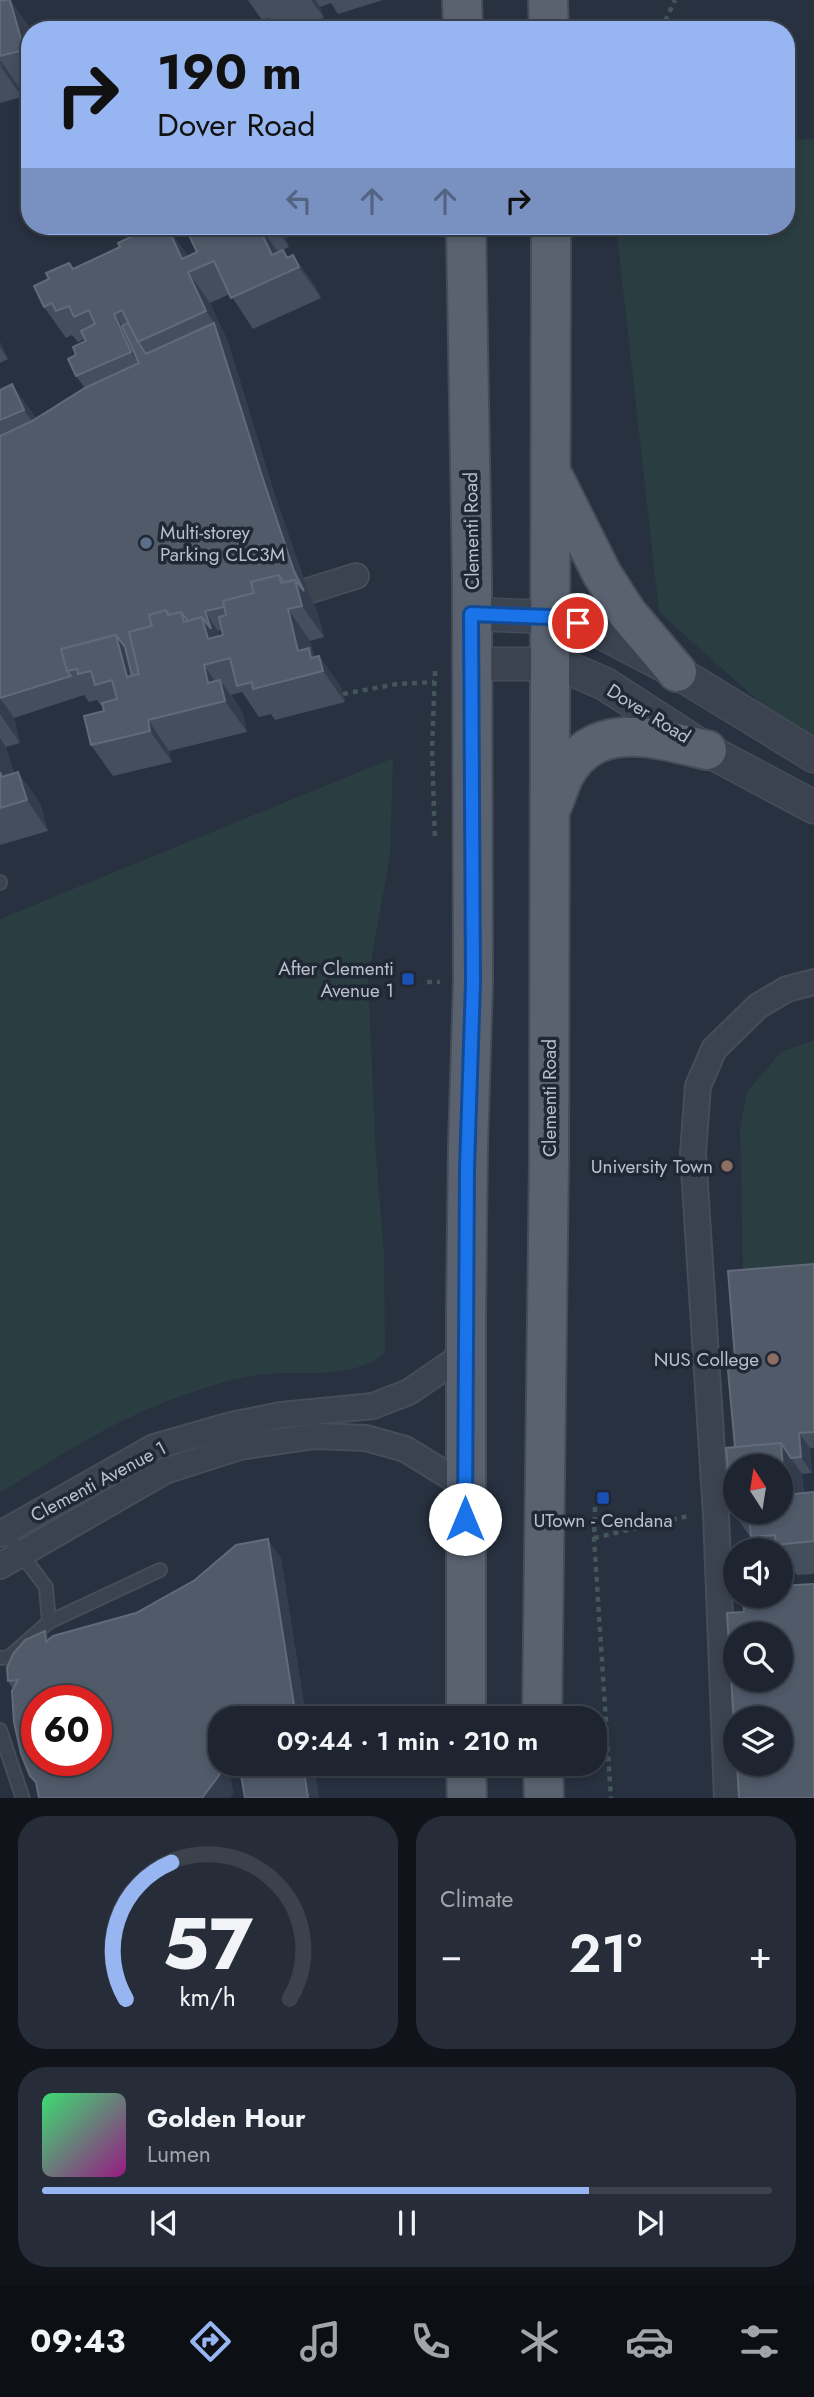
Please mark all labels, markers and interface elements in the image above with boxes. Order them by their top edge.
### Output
text: 190 m [157,37,302,107]
icon: right [42,49,133,140]
text: Dover Road [157,102,315,148]
icon: left [280,182,318,220]
icon: ahead [353,182,391,220]
icon: ahead [426,182,464,220]
icon: right [499,182,537,220]
street label: Clementi Road [457,472,486,590]
place label: Multi-storey Parking CLC3M [160,519,285,568]
marker: Multi-storey Parking CLC3M [138,535,154,551]
pin [548,593,608,653]
icon: arrive [559,604,597,642]
street label: Dover Road [602,677,696,750]
place label: After Clementi Avenue 1 [278,955,394,1004]
marker: After Clementi Avenue 1 [400,971,416,987]
street label: Clementi Road [536,1039,563,1157]
place label: University Town [591,1153,713,1180]
marker: University Town [719,1158,735,1174]
place label: NUS College [654,1346,759,1373]
marker: NUS College [765,1351,781,1367]
street label: Clementi Avenue 1 [26,1434,171,1529]
north arrow [723,1454,793,1524]
map controls [723,1454,793,1776]
position arrow [428,1482,502,1556]
marker: UTown - Cendana [595,1490,611,1506]
place label: UTown - Cendana [533,1507,673,1534]
button: sound [723,1538,793,1608]
button: search [723,1622,793,1692]
speed limit sign: 60 [21,1685,112,1776]
button: layers [723,1706,793,1776]
text: 09:44 · 1 min · 210 m [277,1722,538,1760]
text: Climate [440,1882,513,1916]
text: 57 [163,1891,254,1996]
text: 21° [569,1916,642,1992]
text: − [440,1927,462,1982]
text: + [749,1927,772,1982]
text: km/h [180,1978,236,2014]
text: Golden Hour [147,2099,306,2137]
text: Lumen [147,2137,211,2171]
icon: previous [145,2204,183,2242]
icon: pause [388,2204,426,2242]
icon: next [631,2204,669,2242]
icon: directions [186,2317,235,2366]
icon: music [296,2317,345,2366]
icon: phone [406,2317,455,2366]
icon: climate [515,2317,564,2366]
icon: car [625,2317,674,2366]
icon: filters [735,2317,784,2366]
text: 09:43 [30,2318,125,2364]

